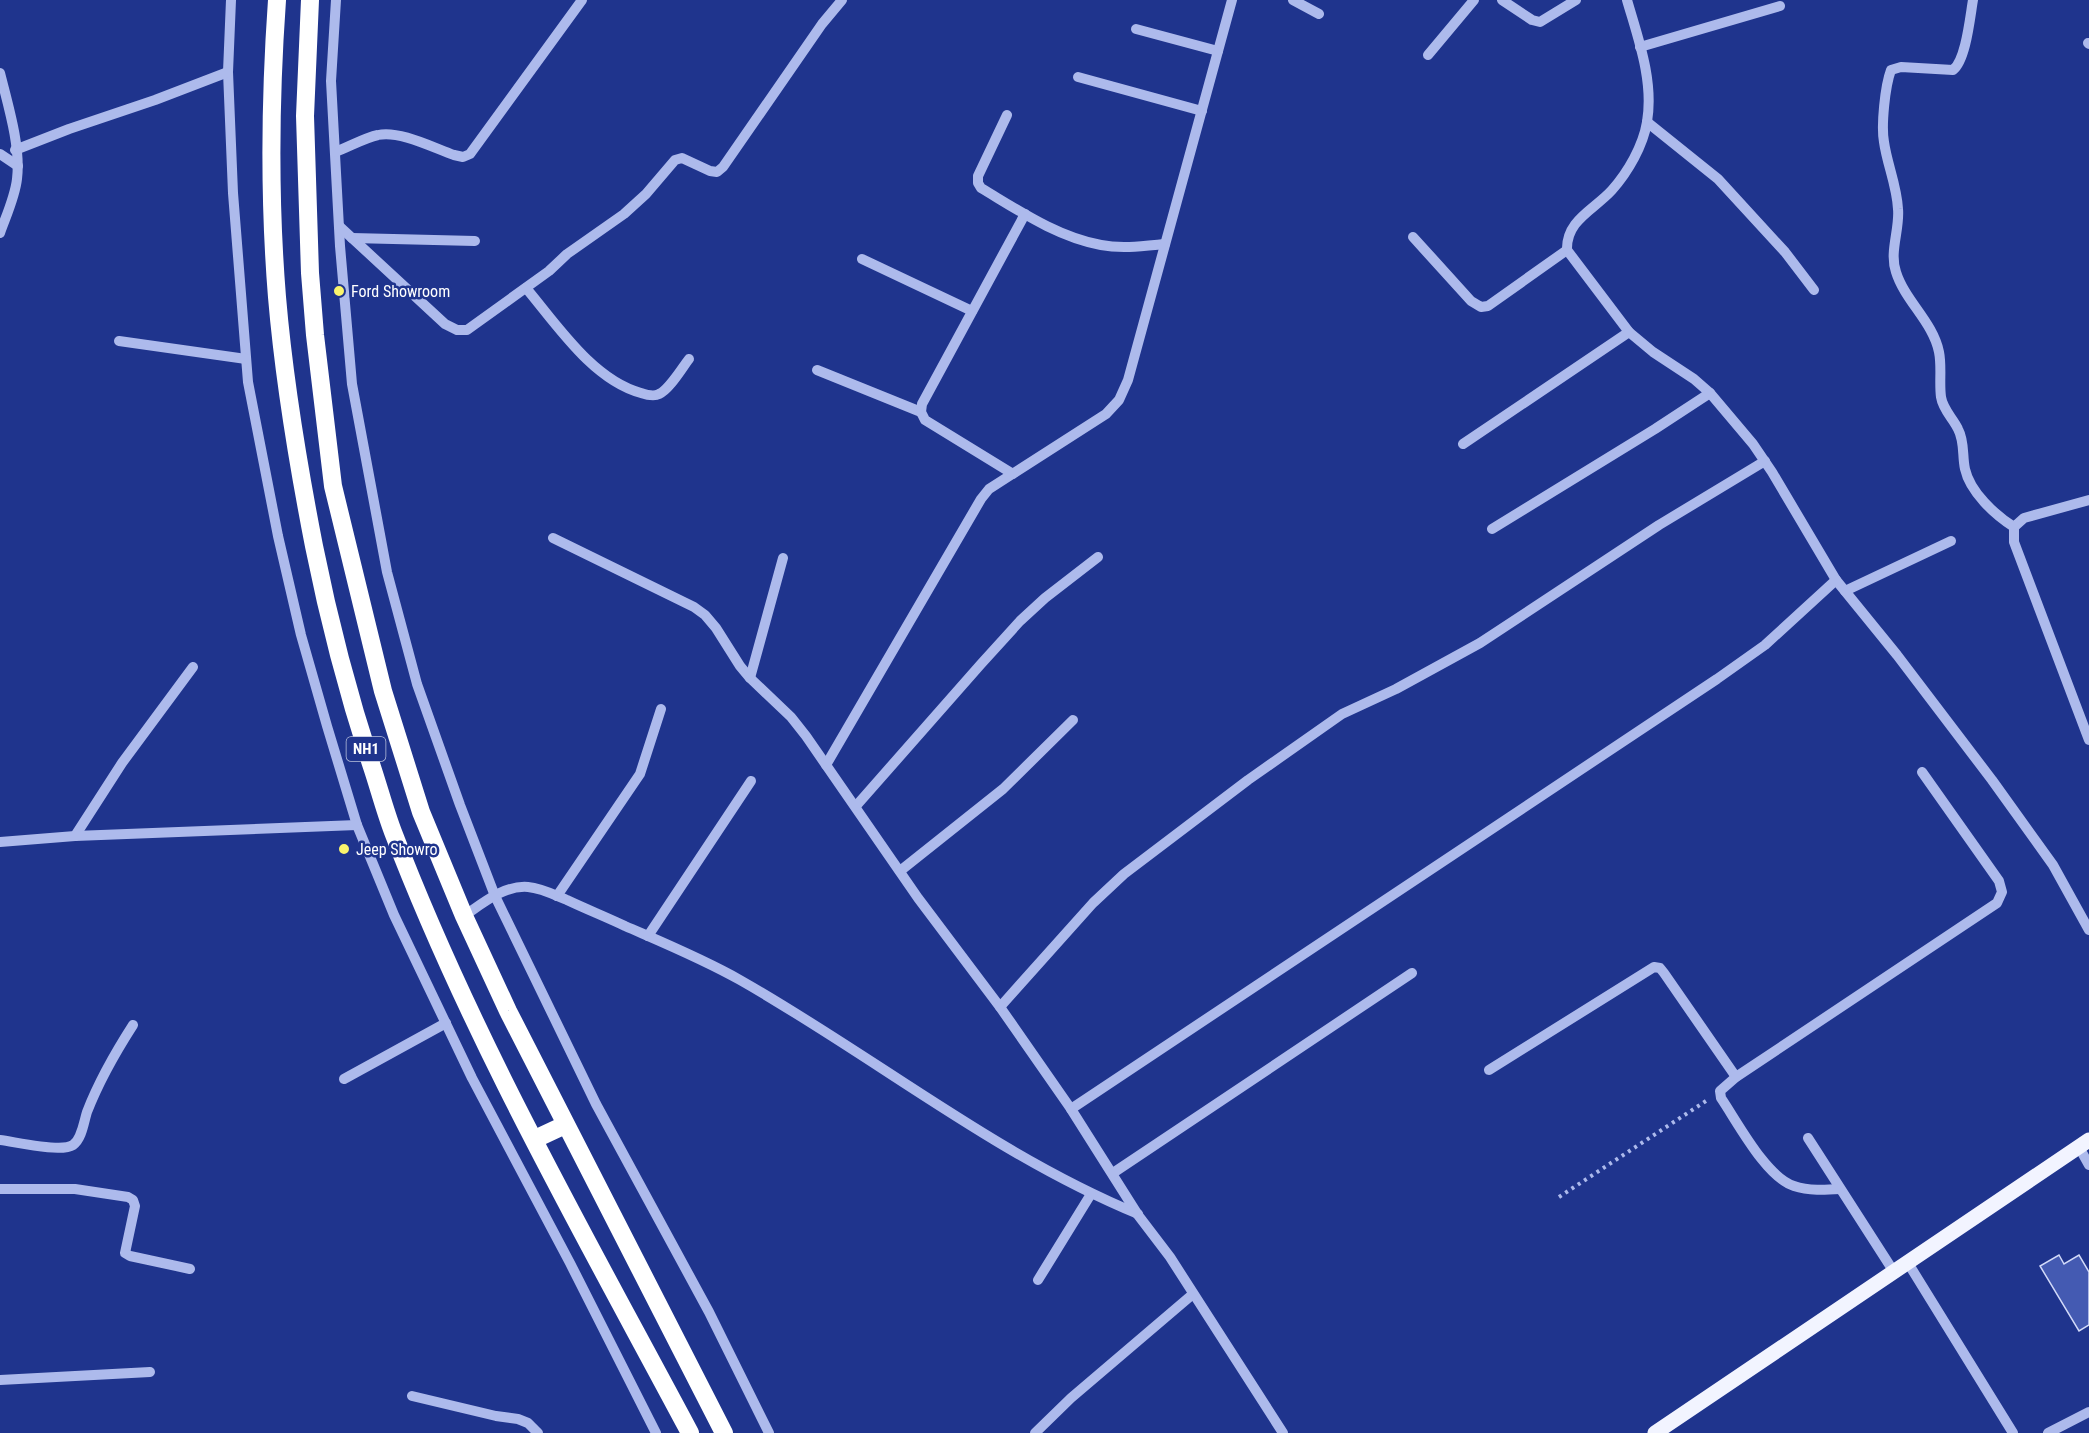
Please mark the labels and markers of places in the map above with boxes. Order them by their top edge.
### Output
place label: Ford Showroom [351,282,450,301]
marker: Ford Showroom [332,284,346,298]
place label: Jeep Showro [356,840,438,859]
marker: Jeep Showro [337,842,351,856]

